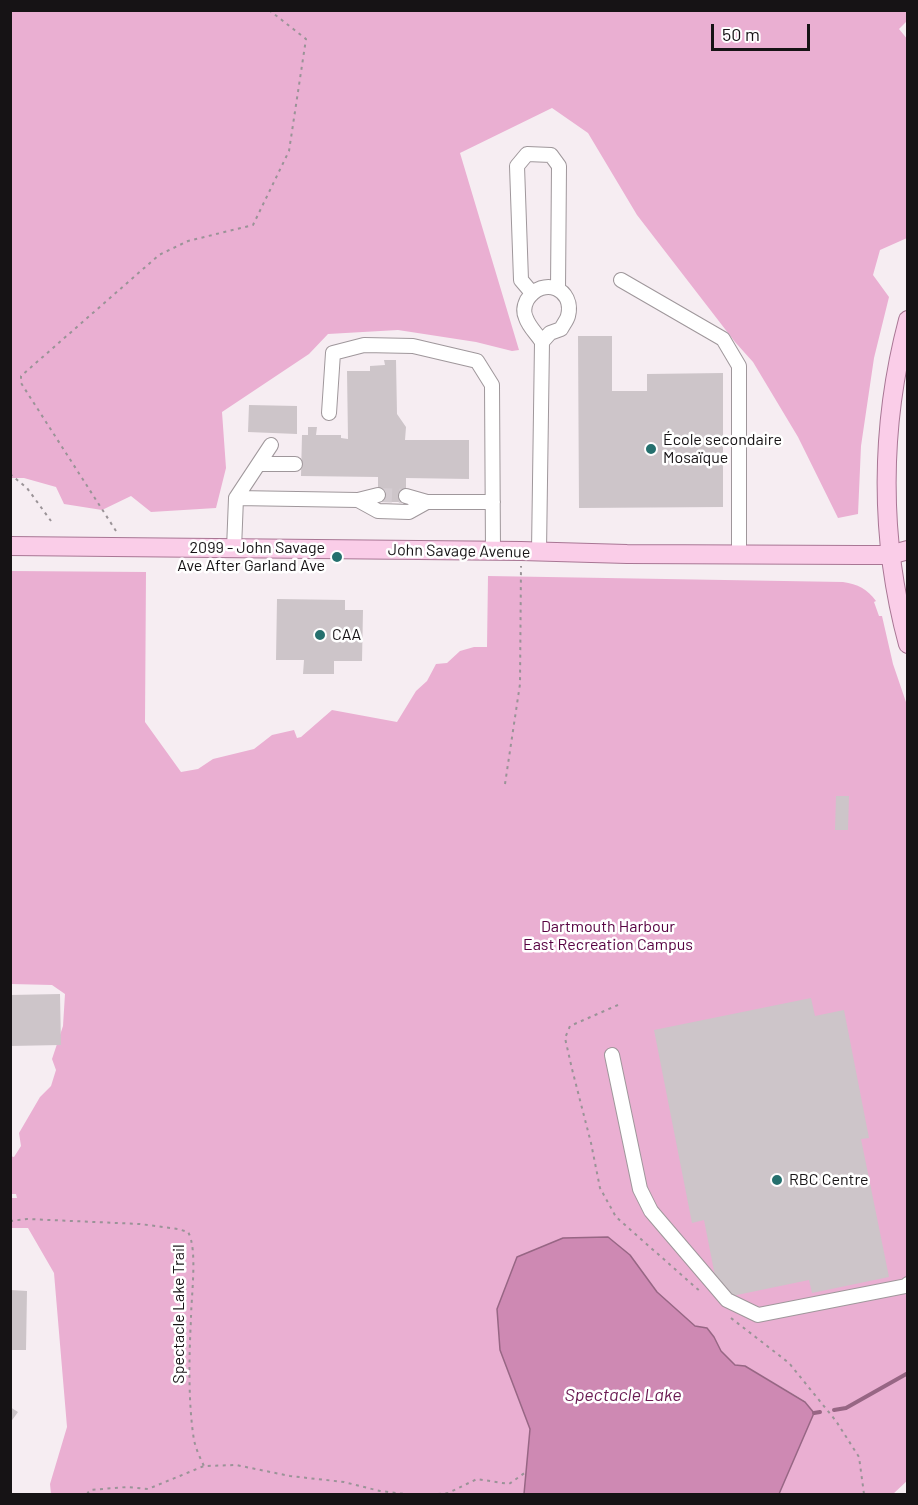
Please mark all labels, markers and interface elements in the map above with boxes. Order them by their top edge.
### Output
scale bar [714,12,813,50]
text: 50 m [722,23,760,45]
place label: École secondaire Mosaïque [663,430,782,468]
marker: École secondaire Mosaïque [644,442,658,456]
place label: 2099 - John Savage Ave After Garland Ave [177,538,325,576]
street label: John Savage Avenue [388,540,530,562]
marker: 2099 - John Savage Ave After Garland Ave [330,550,344,564]
place label: CAA [332,625,361,645]
marker: CAA [313,628,327,642]
park label: Dartmouth Harbour East Recreation Campus [523,917,693,955]
place label: RBC Centre [789,1170,869,1190]
marker: RBC Centre [770,1173,784,1187]
street label: Spectacle Lake Trail [169,1244,189,1384]
water label: Spectacle Lake [565,1384,681,1406]

